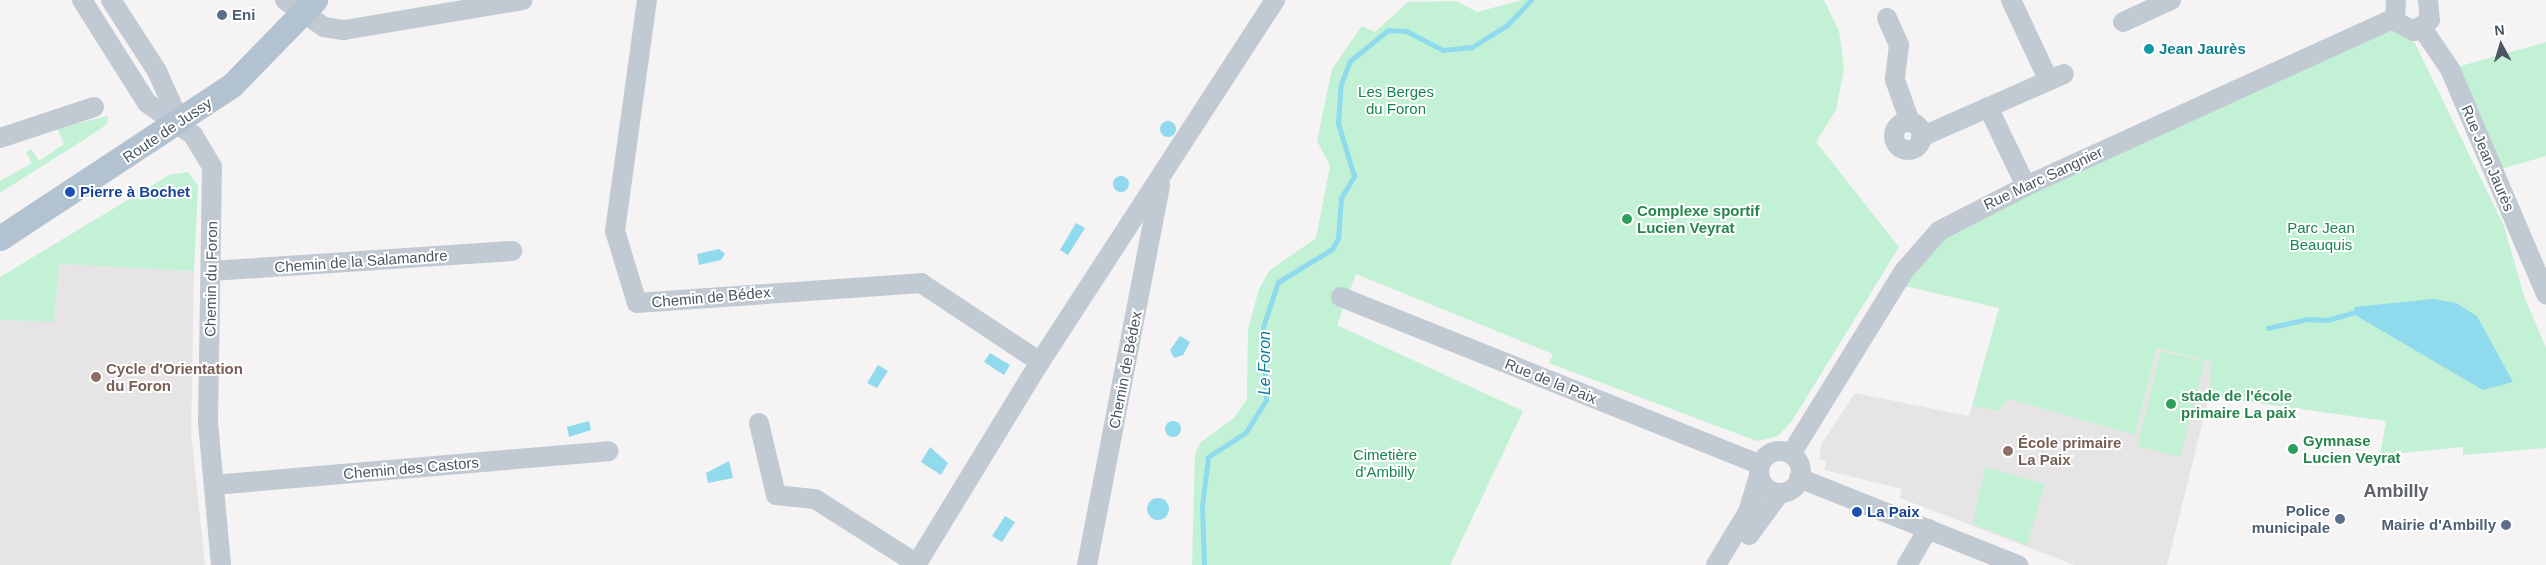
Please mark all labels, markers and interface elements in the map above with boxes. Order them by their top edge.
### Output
place label: Eni [232,6,255,24]
marker: Eni [216,9,228,21]
north arrow [2476,20,2526,70]
text: N [2494,22,2505,39]
place label: Jean Jaurès [2159,40,2246,58]
marker: Jean Jaurès [2143,43,2155,55]
park label: Les Berges du Foron [1358,82,1434,117]
street label: Route de Jussy [119,94,215,166]
street label: Rue Jean Jaurès [2458,102,2518,214]
street label: Rue Marc Sangnier [1981,143,2105,213]
place label: Pierre à Bochet [80,183,190,201]
marker: Pierre à Bochet [64,186,76,198]
place label: Complexe sportif Lucien Veyrat [1637,201,1760,236]
marker: Complexe sportif Lucien Veyrat [1621,213,1633,225]
park label: Parc Jean Beauquis [2287,218,2355,253]
street label: Chemin du Foron [201,221,221,337]
street label: Chemin de la Salamandre [274,246,448,276]
street label: Chemin de Bédex [651,283,771,311]
street label: Chemin de Bédex [1105,310,1145,430]
water label: Le Foron [1255,331,1275,395]
street label: Rue de la Paix [1502,354,1600,408]
place label: Cycle d'Orientation du Foron [106,359,243,394]
marker: Cycle d'Orientation du Foron [90,371,102,383]
place label: stade de l'école primaire La paix [2181,386,2296,421]
marker: stade de l'école primaire La paix [2165,398,2177,410]
place label: Gymnase Lucien Veyrat [2303,431,2401,466]
place label: École primaire La Paix [2018,433,2121,468]
marker: Gymnase Lucien Veyrat [2287,443,2299,455]
park label: Cimetière d'Ambilly [1353,445,1417,480]
marker: École primaire La Paix [2002,445,2014,457]
street label: Chemin des Castors [343,453,479,483]
district label: Ambilly [2363,480,2429,502]
place label: Police municipale [2252,501,2330,536]
place label: La Paix [1867,503,1920,521]
marker: La Paix [1851,506,1863,518]
marker: Police municipale [2334,513,2346,525]
place label: Mairie d'Ambilly [2382,516,2496,534]
marker: Mairie d'Ambilly [2500,519,2512,531]

